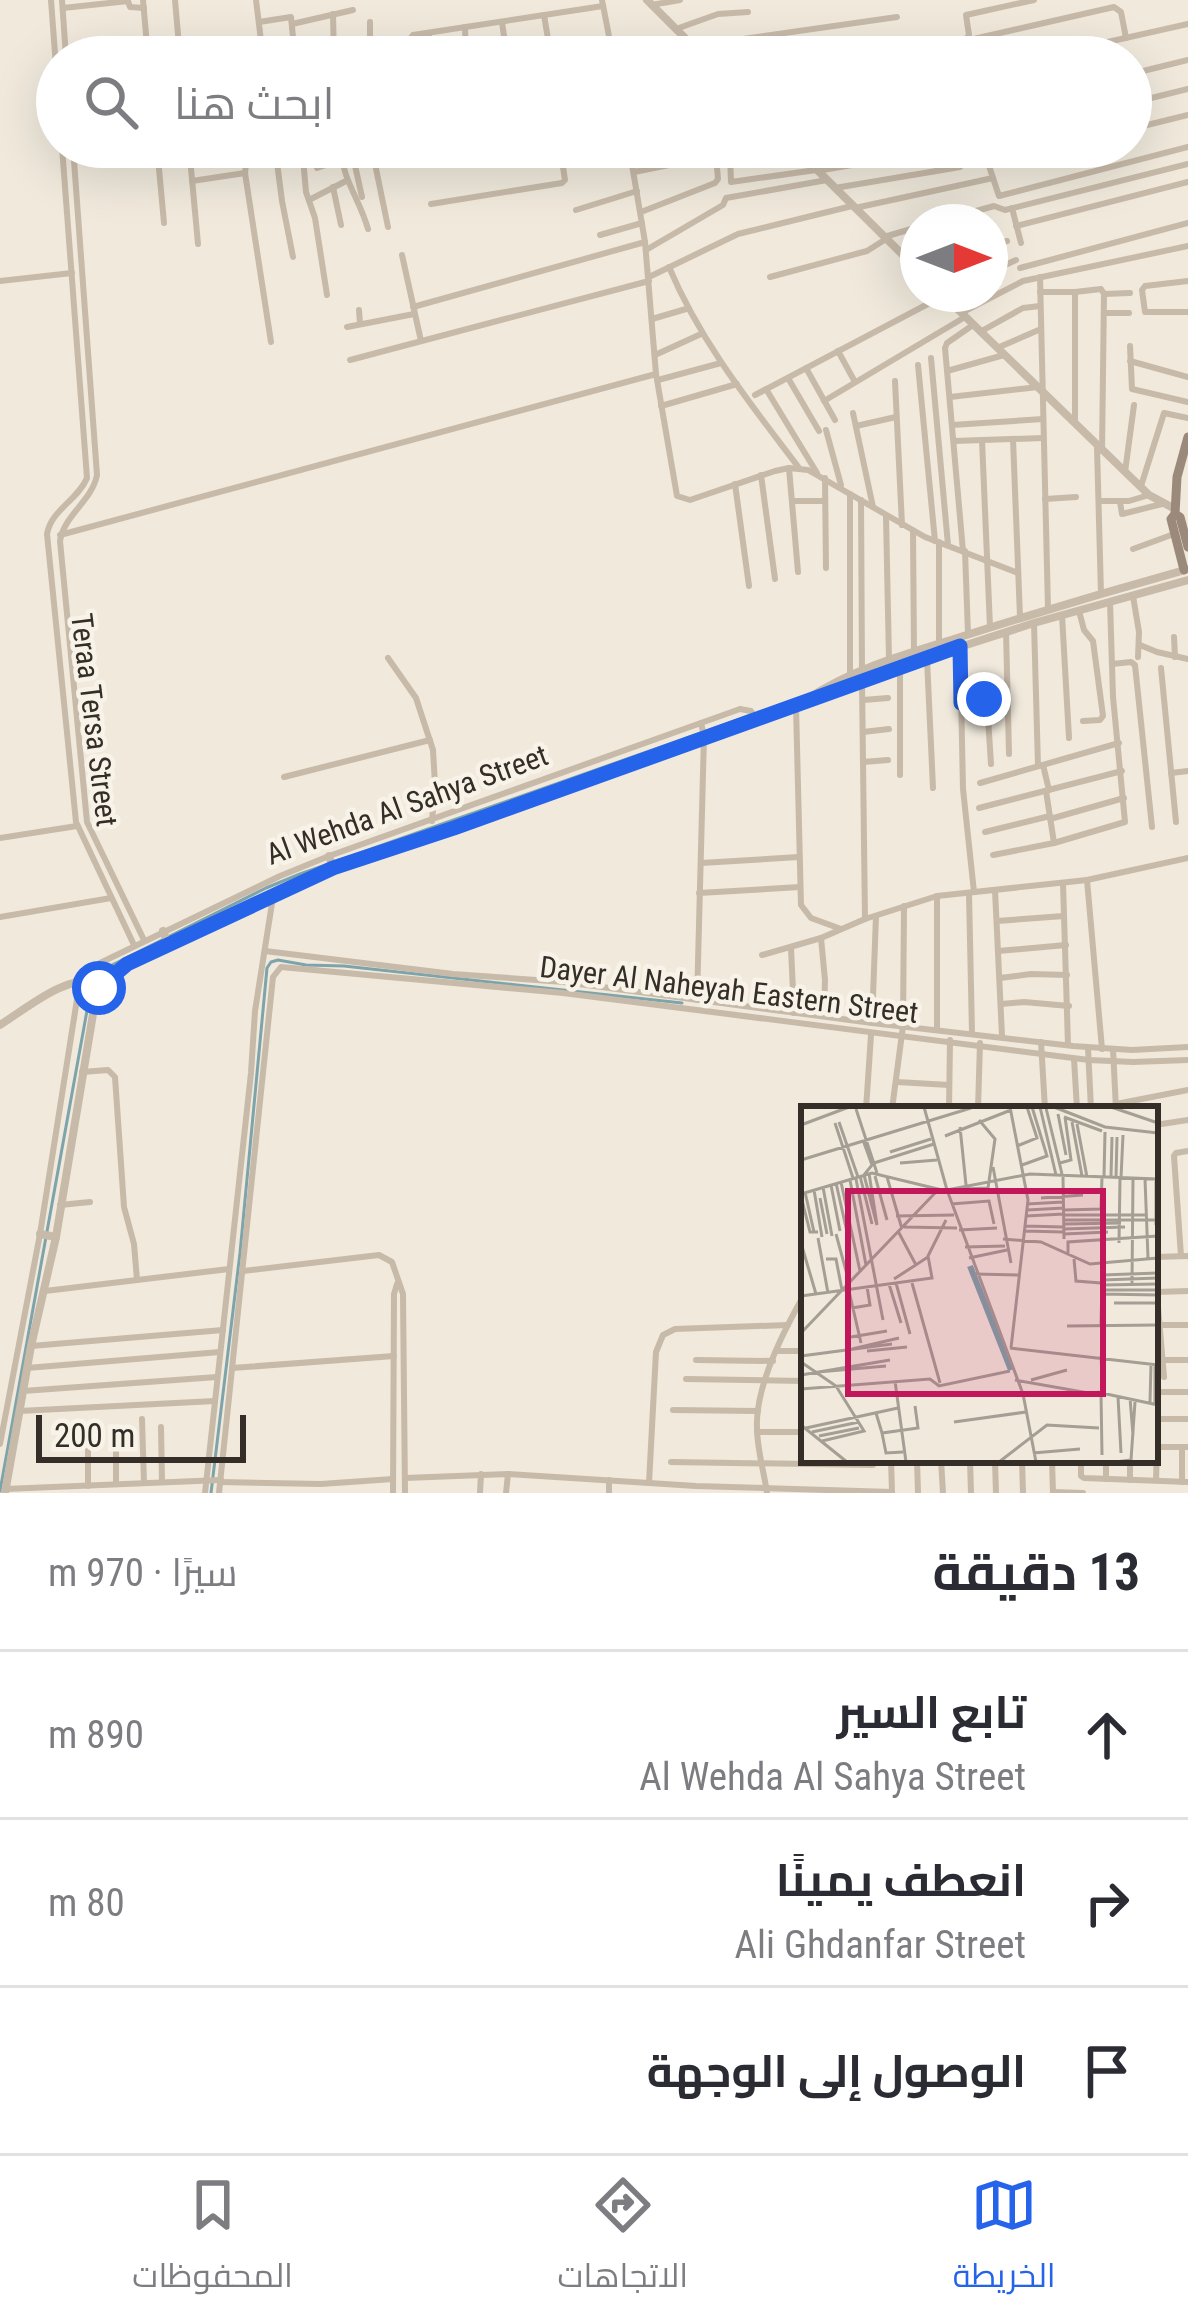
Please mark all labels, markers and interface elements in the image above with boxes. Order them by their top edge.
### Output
search box [36,36,1152,168]
icon: search [78,69,144,135]
text: ابحث هنا [174,77,335,130]
north arrow [900,204,1008,312]
street label: Teraa Tersa Street [64,611,125,828]
route end [957,672,1011,726]
street label: Al Wehda Al Sahya Street [261,737,553,872]
street label: Dayer Al Naheyah Eastern Street [538,949,920,1030]
route start [72,961,126,1015]
inset map [801,1106,1158,1463]
scale bar [36,1409,246,1462]
text: 200 m [54,1416,135,1455]
text: 13 دقيقة [933,1543,1140,1602]
text: سيرًا · 970 m [48,1550,237,1596]
text: تابع السير [837,1686,1026,1739]
icon: ahead [1074,1702,1140,1768]
text: 890 m [48,1712,144,1758]
text: Al Wehda Al Sahya Street [639,1754,1026,1800]
text: انعطف يمينًا [776,1854,1026,1907]
icon: right [1074,1870,1140,1936]
text: 80 m [48,1880,125,1926]
text: Ali Ghdanfar Street [735,1922,1026,1968]
icon: arrive [1074,2038,1140,2104]
text: الوصول إلى الوجهة [647,2045,1026,2098]
tab: المحفوظات [132,2172,293,2306]
tab: الاتجاهات [558,2172,688,2306]
tab: الخريطة [953,2172,1056,2306]

